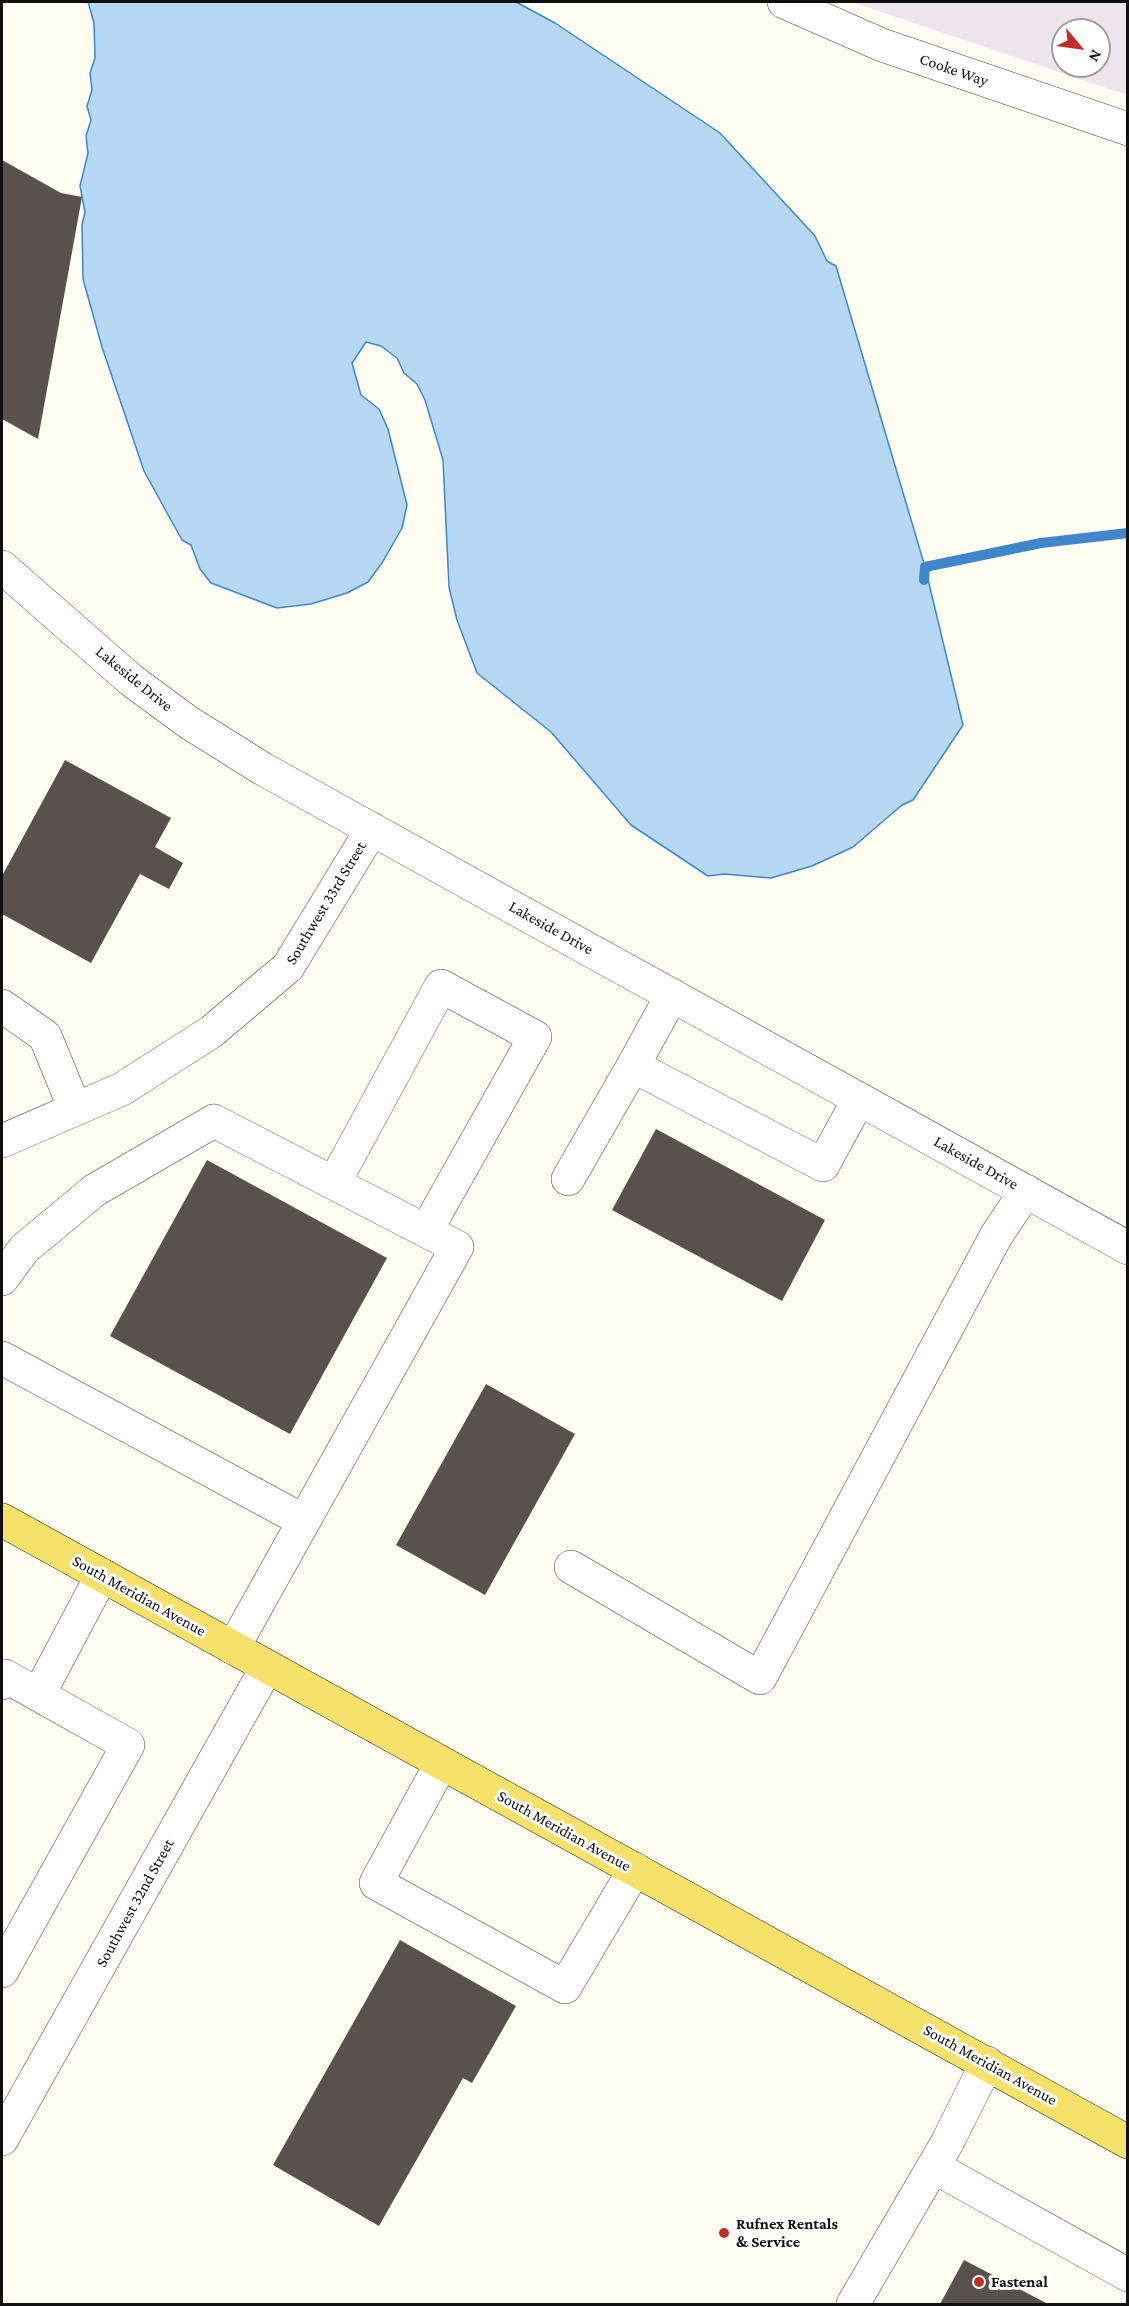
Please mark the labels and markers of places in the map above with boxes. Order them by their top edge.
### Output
place label: Rufnex Rentals & Service [736,2214,838,2252]
marker: Rufnex Rentals & Service [717,2226,731,2240]
place label: Fastenal [991,2272,1048,2292]
marker: Fastenal [972,2275,986,2289]

